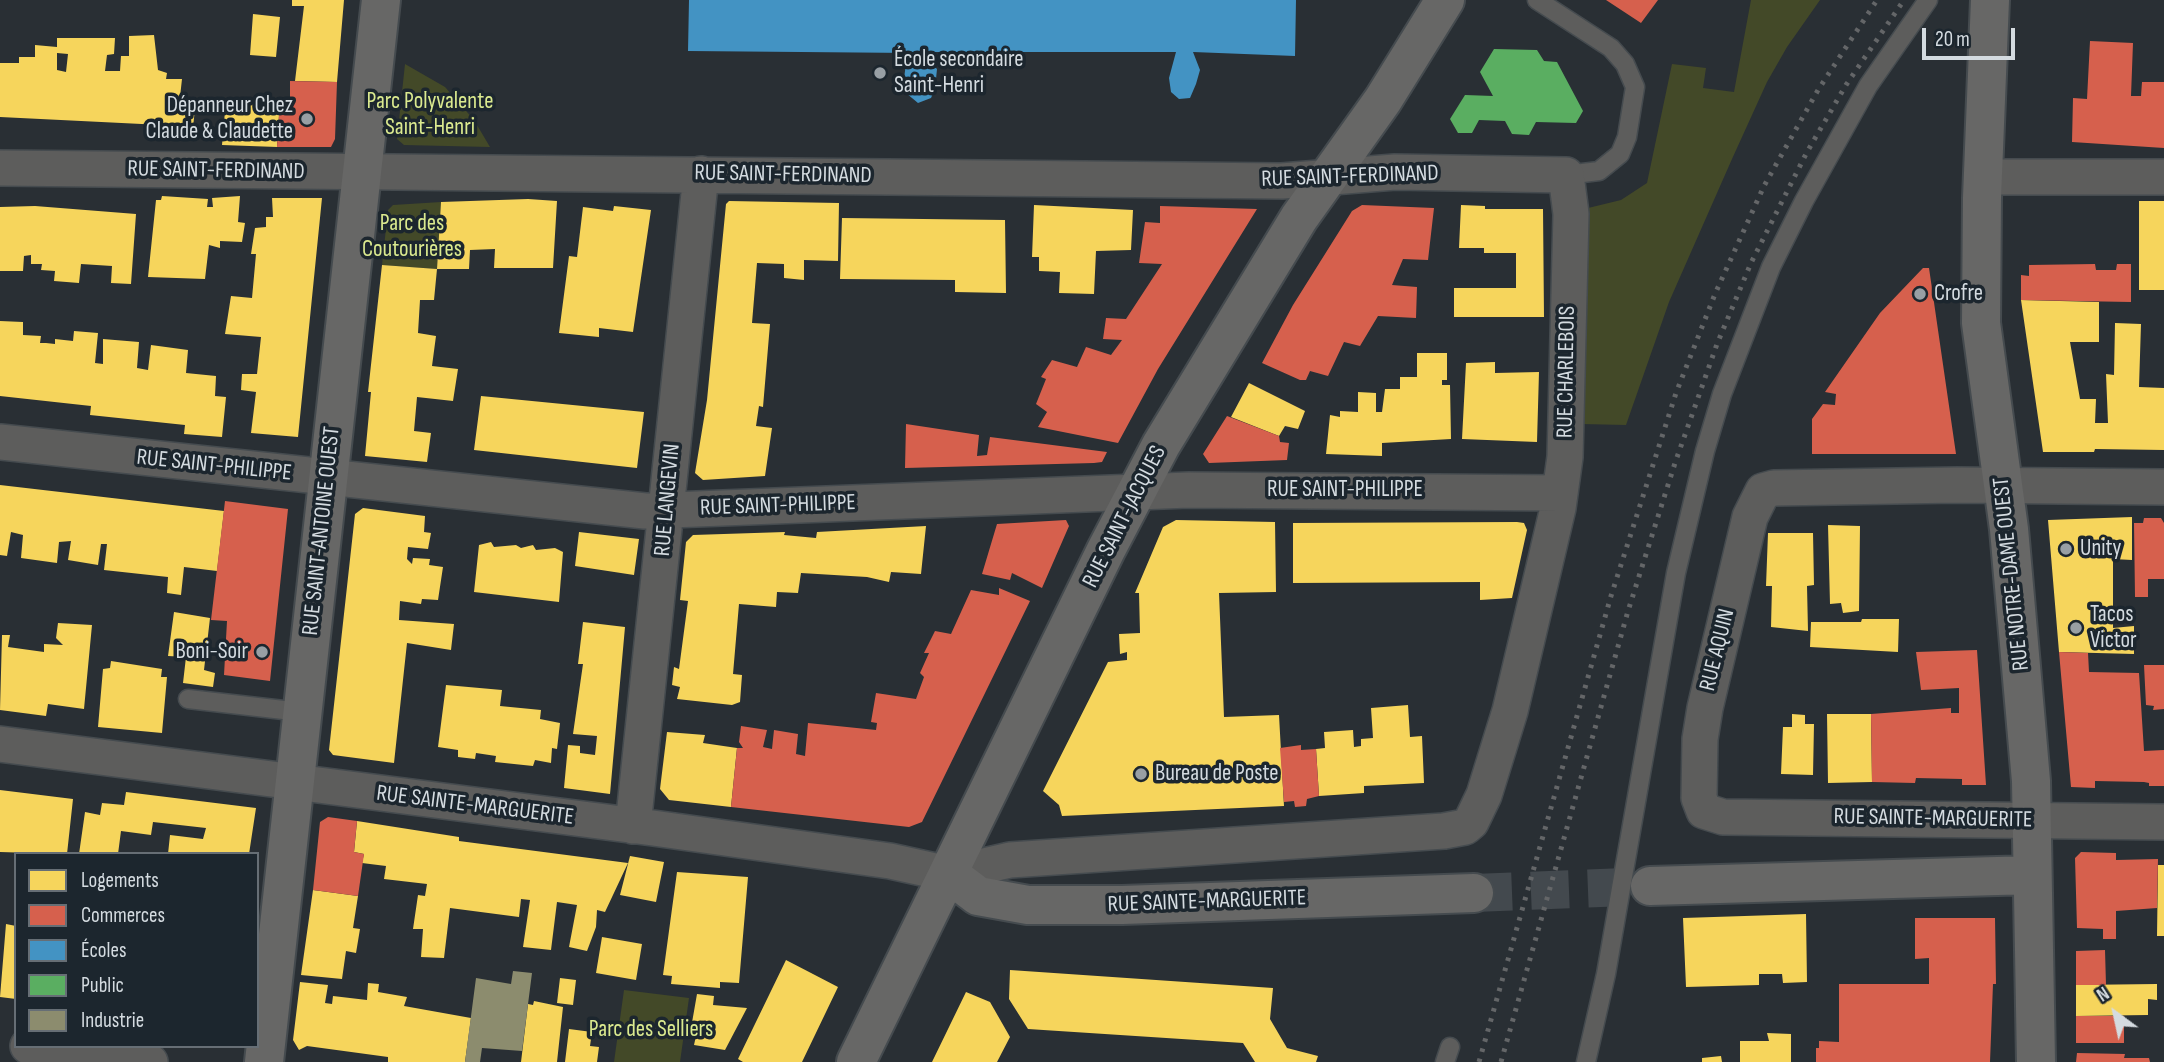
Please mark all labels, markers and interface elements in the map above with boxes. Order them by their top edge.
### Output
scale bar [1926,14,2019,58]
text: 20 m [1935,27,1970,52]
place label: École secondaire Saint-Henri [894,46,1023,100]
marker: École secondaire Saint-Henri [872,65,888,81]
park label: Parc Polyvalente Saint-Henri [367,88,493,142]
place label: Dépanneur Chez Claude & Claudette [146,92,293,146]
marker: Dépanneur Chez Claude & Claudette [299,111,315,127]
street label: RUE SAINT-FERDINAND [127,156,305,186]
street label: RUE SAINT-FERDINAND [694,160,872,190]
street label: RUE SAINT-FERDINAND [1261,160,1439,194]
park label: Parc des Coutourières [362,210,462,264]
place label: Crofre [1934,280,1983,308]
marker: Crofre [1912,286,1928,302]
street label: RUE CHARLEBOIS [1552,306,1582,438]
street label: RUE SAINT-ANTOINE OUEST [297,425,347,637]
street label: RUE SAINT-JACQUES [1077,441,1173,593]
street label: RUE LANGEVIN [649,442,687,558]
street label: RUE SAINT-PHILIPPE [135,444,293,488]
street label: RUE SAINT-PHILIPPE [1267,476,1423,504]
street label: RUE NOTRE-DAME OUEST [1988,476,2036,672]
street label: RUE SAINT-PHILIPPE [700,489,856,523]
place label: Unity [2080,535,2121,563]
marker: Unity [2058,541,2074,557]
place label: Tacos Victor [2090,601,2137,655]
street label: RUE AQUIN [1694,606,1742,694]
marker: Tacos Victor [2068,620,2084,636]
place label: Boni-Soir [176,638,248,666]
marker: Boni-Soir [254,644,270,660]
place label: Bureau de Poste [1155,760,1279,788]
marker: Bureau de Poste [1133,766,1149,782]
street label: RUE SAINTE-MARGUERITE [375,780,575,832]
street label: RUE SAINTE-MARGUERITE [1833,803,2033,835]
legend [14,852,259,1048]
text: Logements [81,868,159,893]
street label: RUE SAINTE-MARGUERITE [1107,885,1307,919]
text: Commerces [81,903,165,928]
text: Écoles [81,938,126,963]
text: Public [81,973,124,998]
north arrow [2080,978,2150,1048]
text: N [2093,983,2114,1007]
text: Industrie [81,1008,144,1033]
park label: Parc des Selliers [589,1016,713,1044]

